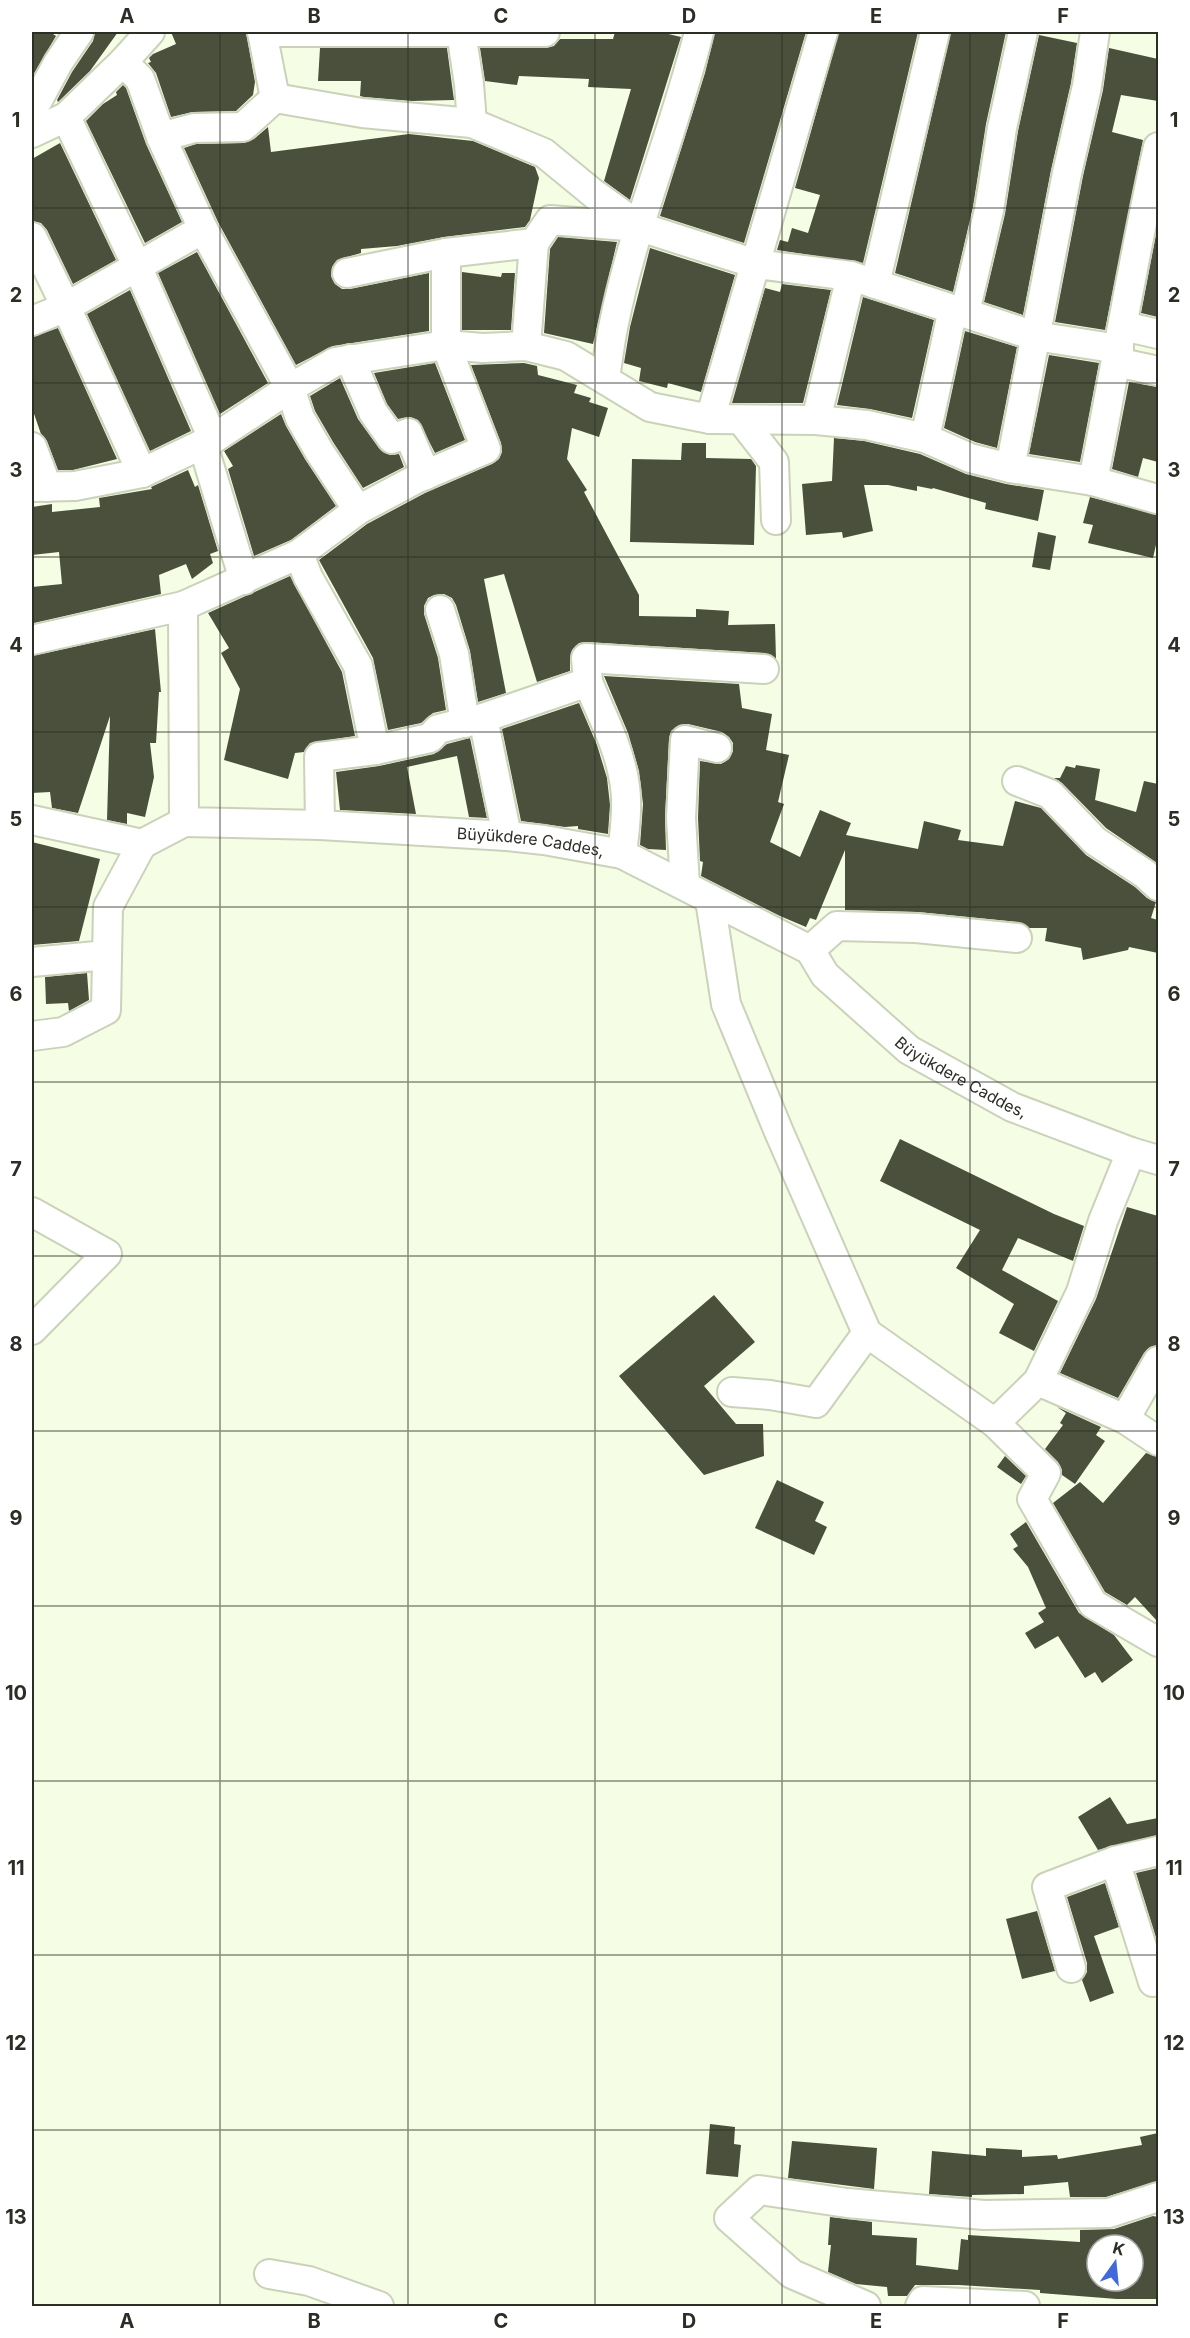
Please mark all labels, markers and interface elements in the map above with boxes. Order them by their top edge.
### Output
text: A [120,4,135,28]
text: B [307,4,321,28]
text: C [494,4,508,28]
text: D [682,4,696,28]
text: E [870,4,882,28]
text: F [1057,4,1069,28]
text: 1 [12,108,20,132]
text: 1 [1170,108,1178,132]
text: 2 [10,283,22,307]
text: 2 [1168,283,1180,307]
text: 3 [10,458,22,482]
text: 3 [1168,458,1180,482]
text: 4 [9,633,23,657]
text: 4 [1167,633,1181,657]
text: 5 [10,807,22,831]
text: 5 [1168,807,1180,831]
street label: Büyükdere Caddes, [456,823,606,861]
text: 6 [10,982,23,1006]
text: 6 [1168,982,1181,1006]
street label: Büyükdere Caddes, [891,1032,1029,1122]
text: 7 [10,1157,22,1181]
text: 7 [1168,1157,1180,1181]
text: 8 [9,1332,23,1356]
text: 8 [1167,1332,1181,1356]
text: 9 [10,1506,23,1530]
text: 9 [1168,1506,1181,1530]
text: 10 [5,1681,27,1705]
text: 10 [1163,1681,1185,1705]
text: 11 [7,1856,25,1880]
text: 11 [1165,1856,1183,1880]
text: 12 [5,2031,27,2055]
text: 12 [1163,2031,1185,2055]
text: 13 [5,2205,27,2229]
text: 13 [1163,2205,1185,2229]
north arrow [1085,2233,1145,2293]
text: K [1111,2237,1127,2260]
text: A [120,2309,135,2333]
text: B [307,2309,321,2333]
text: C [494,2309,508,2333]
text: D [682,2309,696,2333]
text: E [870,2309,882,2333]
text: F [1057,2309,1069,2333]

